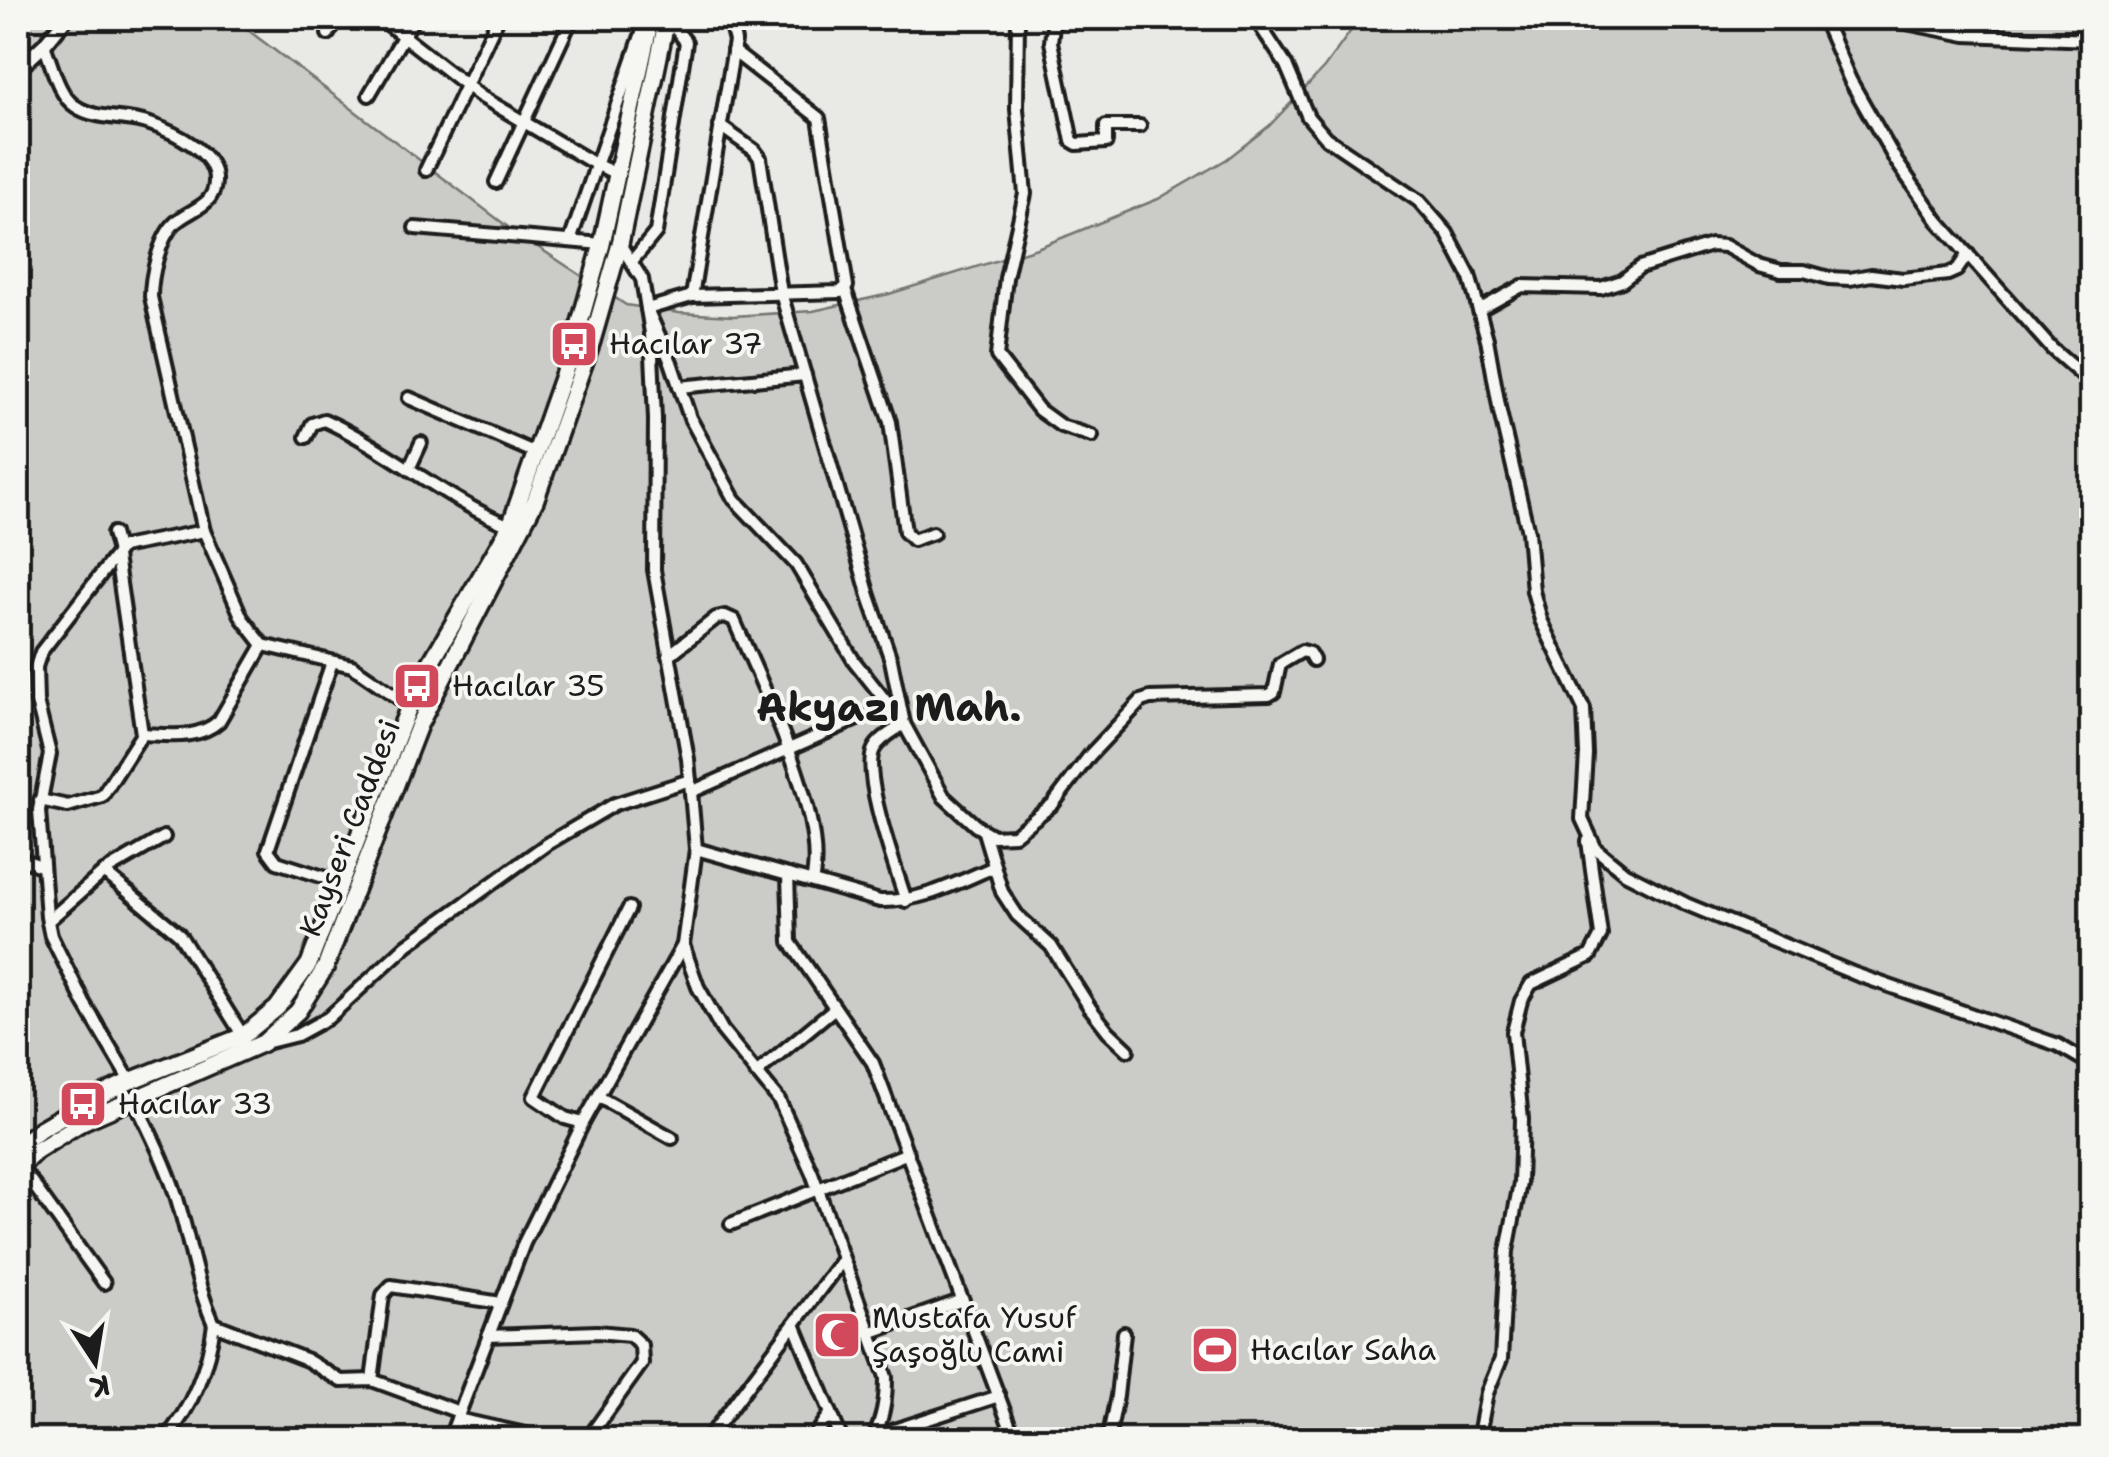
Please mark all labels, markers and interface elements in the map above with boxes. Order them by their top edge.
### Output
bus stop icon: Hacılar 37 [548,318,600,370]
place label: Hacılar 37 [609,323,763,364]
bus stop icon: Hacılar 35 [391,660,443,712]
place label: Hacılar 35 [452,665,605,706]
district label: Akyazı Mah. [756,680,1022,734]
street label: Kayseri Caddesi [289,713,410,942]
bus stop icon: Hacılar 33 [57,1078,109,1130]
place label: Hacılar 33 [118,1083,272,1124]
place label: Mustafa Yusuf Şaşoğlu Cami [872,1297,1077,1372]
mosque icon: Mustafa Yusuf Şaşoğlu Cami [811,1309,863,1361]
north arrow [45,1312,145,1412]
sports icon: Hacılar Saha [1189,1324,1241,1376]
place label: Hacılar Saha [1250,1329,1436,1370]
text: K [87,1366,113,1407]

